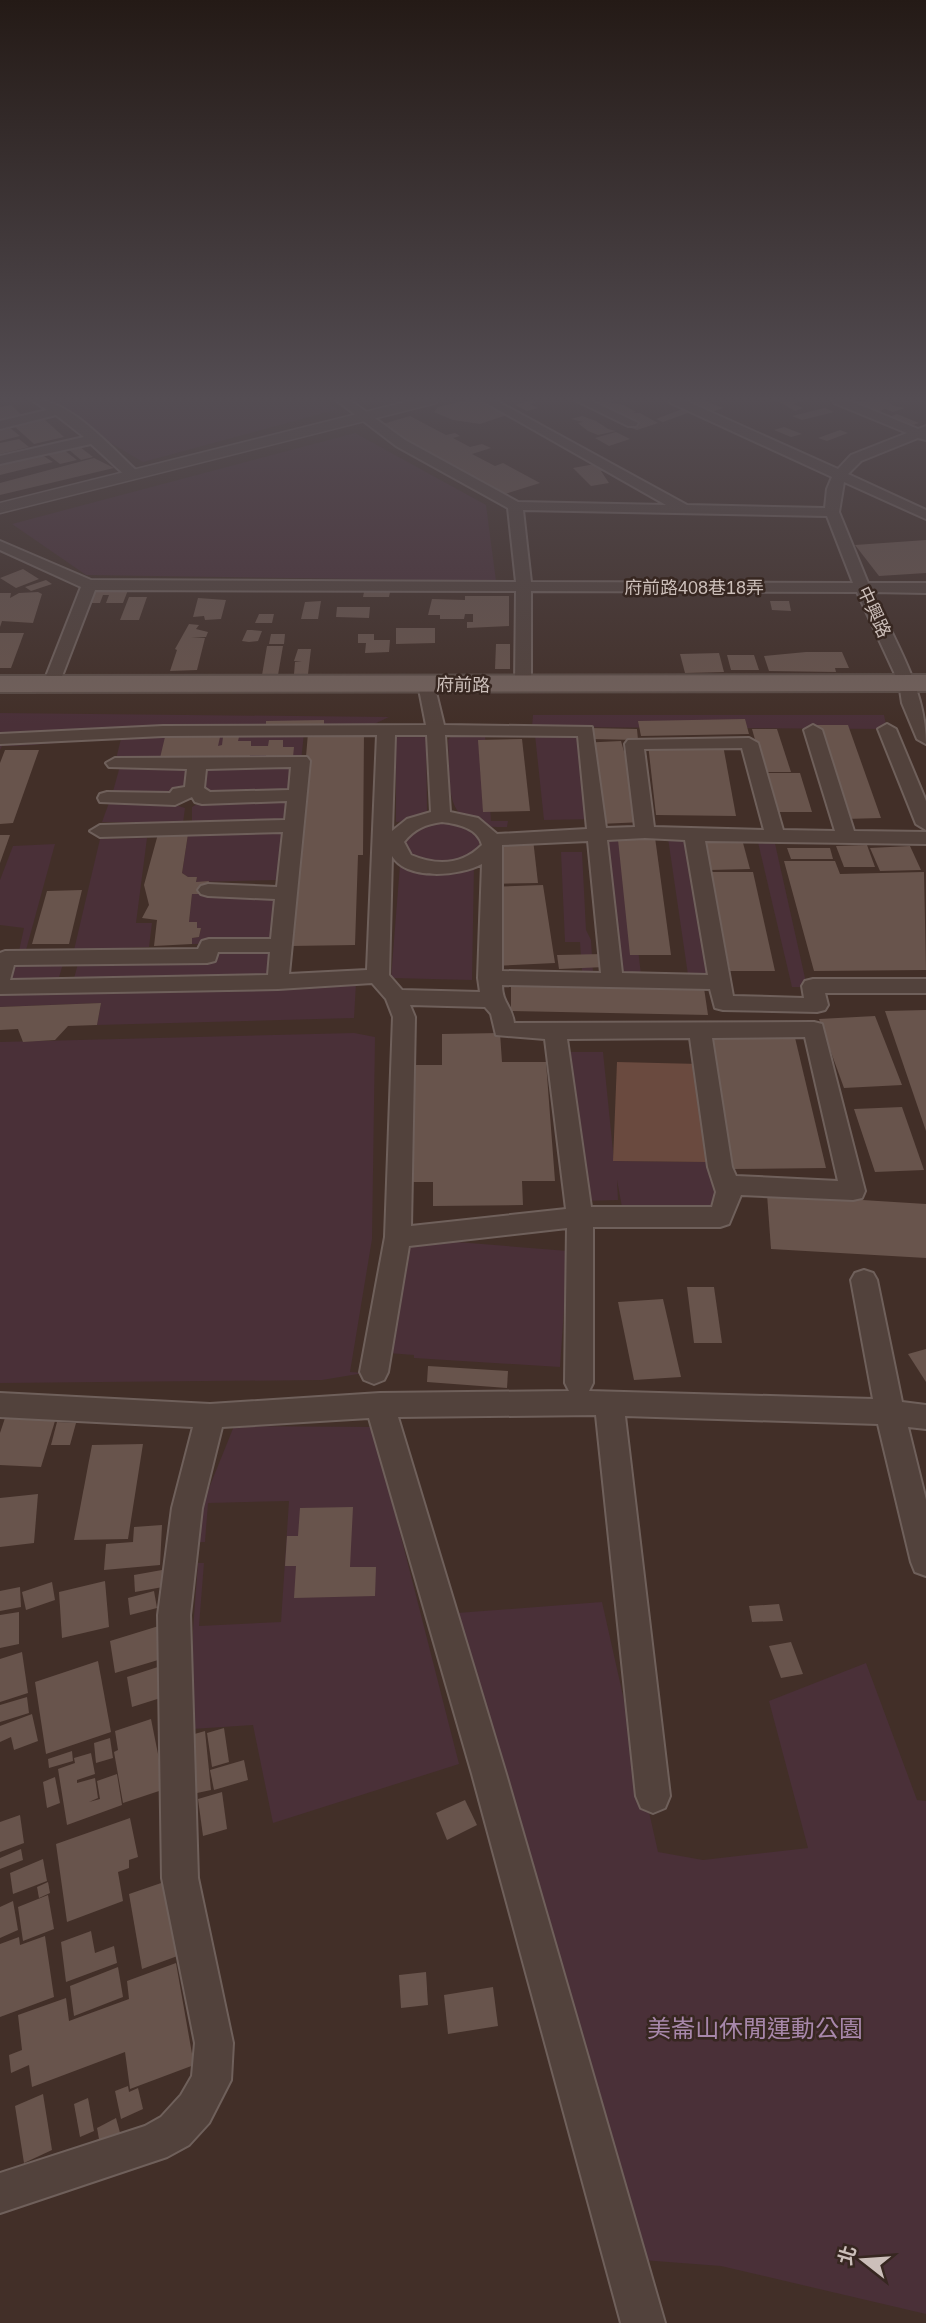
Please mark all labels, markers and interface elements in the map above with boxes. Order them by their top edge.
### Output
street label: 府前路408巷18弄 [624,578,764,598]
street label: 中興路 [854,583,894,641]
street label: 府前路 [436,675,490,695]
park label: 美崙山休閒運動公園 [647,2015,863,2042]
north arrow [828,2225,898,2295]
text: 北 [834,2243,860,2267]

